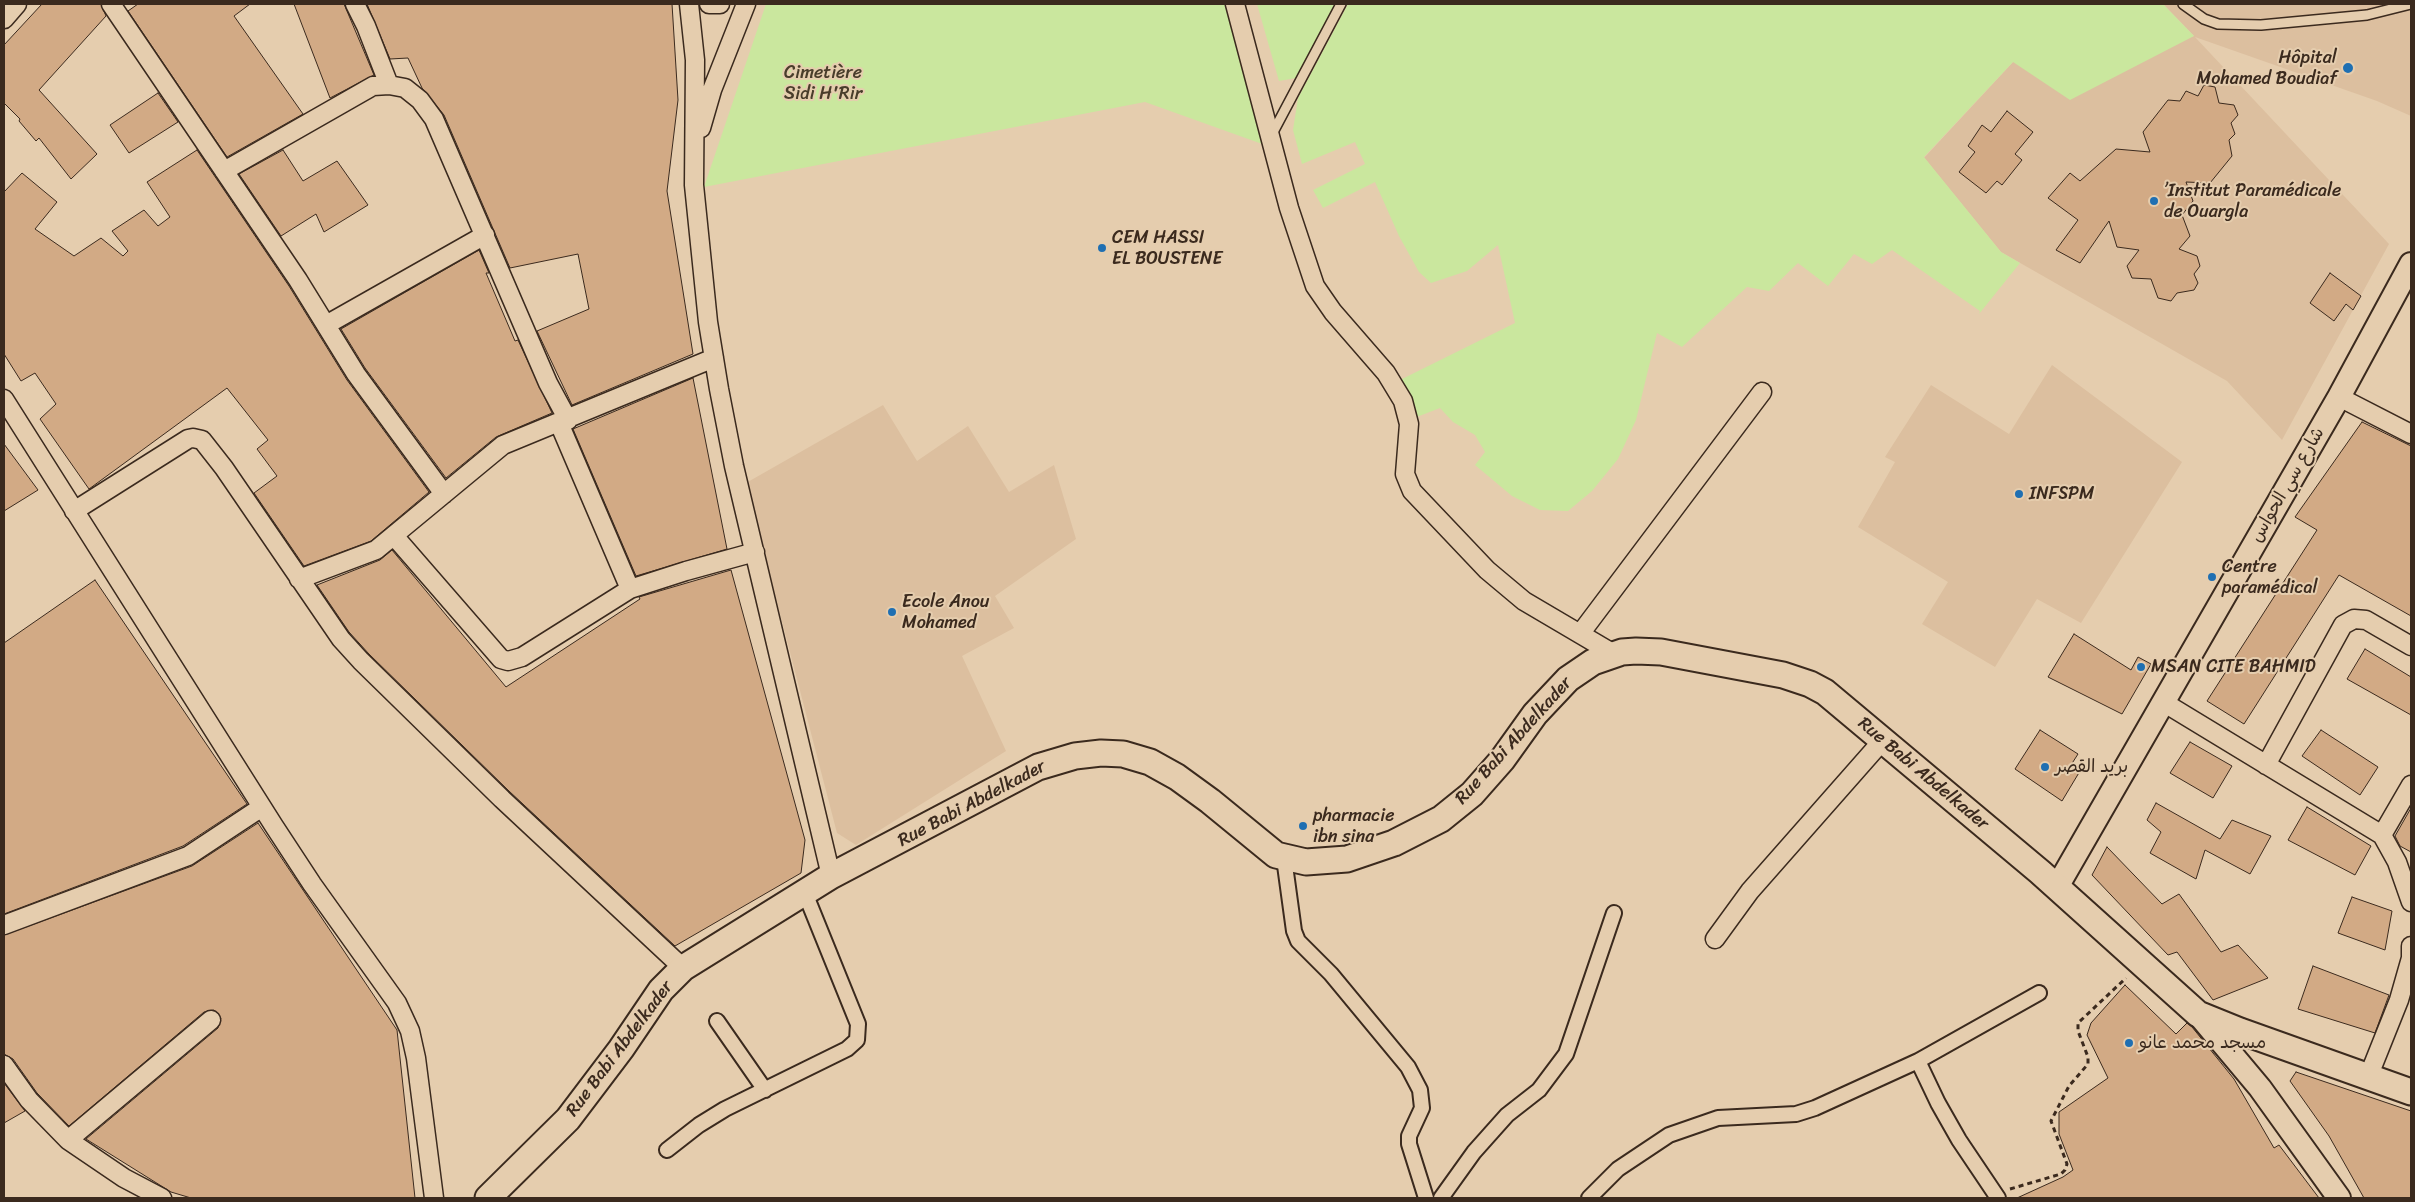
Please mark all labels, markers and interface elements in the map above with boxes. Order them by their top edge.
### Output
place label: Hôpital Mohamed Boudiaf [2197,47,2337,90]
marker: Hôpital Mohamed Boudiaf [2341,61,2355,75]
park label: Cimetière Sidi H'Rir [784,62,862,104]
place label: ’Institut Paramédicale de Ouargla [2164,180,2341,222]
marker: ’Institut Paramédicale de Ouargla [2148,195,2160,207]
place label: CEM HASSI EL BOUSTENE [1112,227,1222,270]
marker: CEM HASSI EL BOUSTENE [1096,242,1108,254]
street label: شارع سي الحواس [2246,424,2330,546]
place label: INFSPM [2029,483,2094,505]
marker: INFSPM [2013,488,2025,500]
place label: Centre paramédical [2222,556,2318,598]
marker: Centre paramédical [2206,571,2218,583]
place label: Ecole Anou Mohamed [902,591,989,634]
marker: Ecole Anou Mohamed [886,606,898,618]
place label: MSAN CITE BAHMID [2151,656,2315,678]
marker: MSAN CITE BAHMID [2135,661,2147,673]
street label: Rue Babi Abdelkader [1451,673,1577,809]
street label: Rue Babi Abdelkader [1853,713,1993,835]
street label: Rue Babi Abdelkader [894,756,1050,852]
place label: بريد القصر [2055,756,2128,778]
marker: بريد القصر [2039,761,2051,773]
place label: pharmacie ibn sina [1313,805,1394,848]
marker: pharmacie ibn sina [1297,820,1309,832]
street label: Rue Babi Abdelkader [562,977,678,1121]
place label: مسجد محمد عانو [2139,1032,2266,1054]
marker: مسجد محمد عانو [2123,1037,2135,1049]

